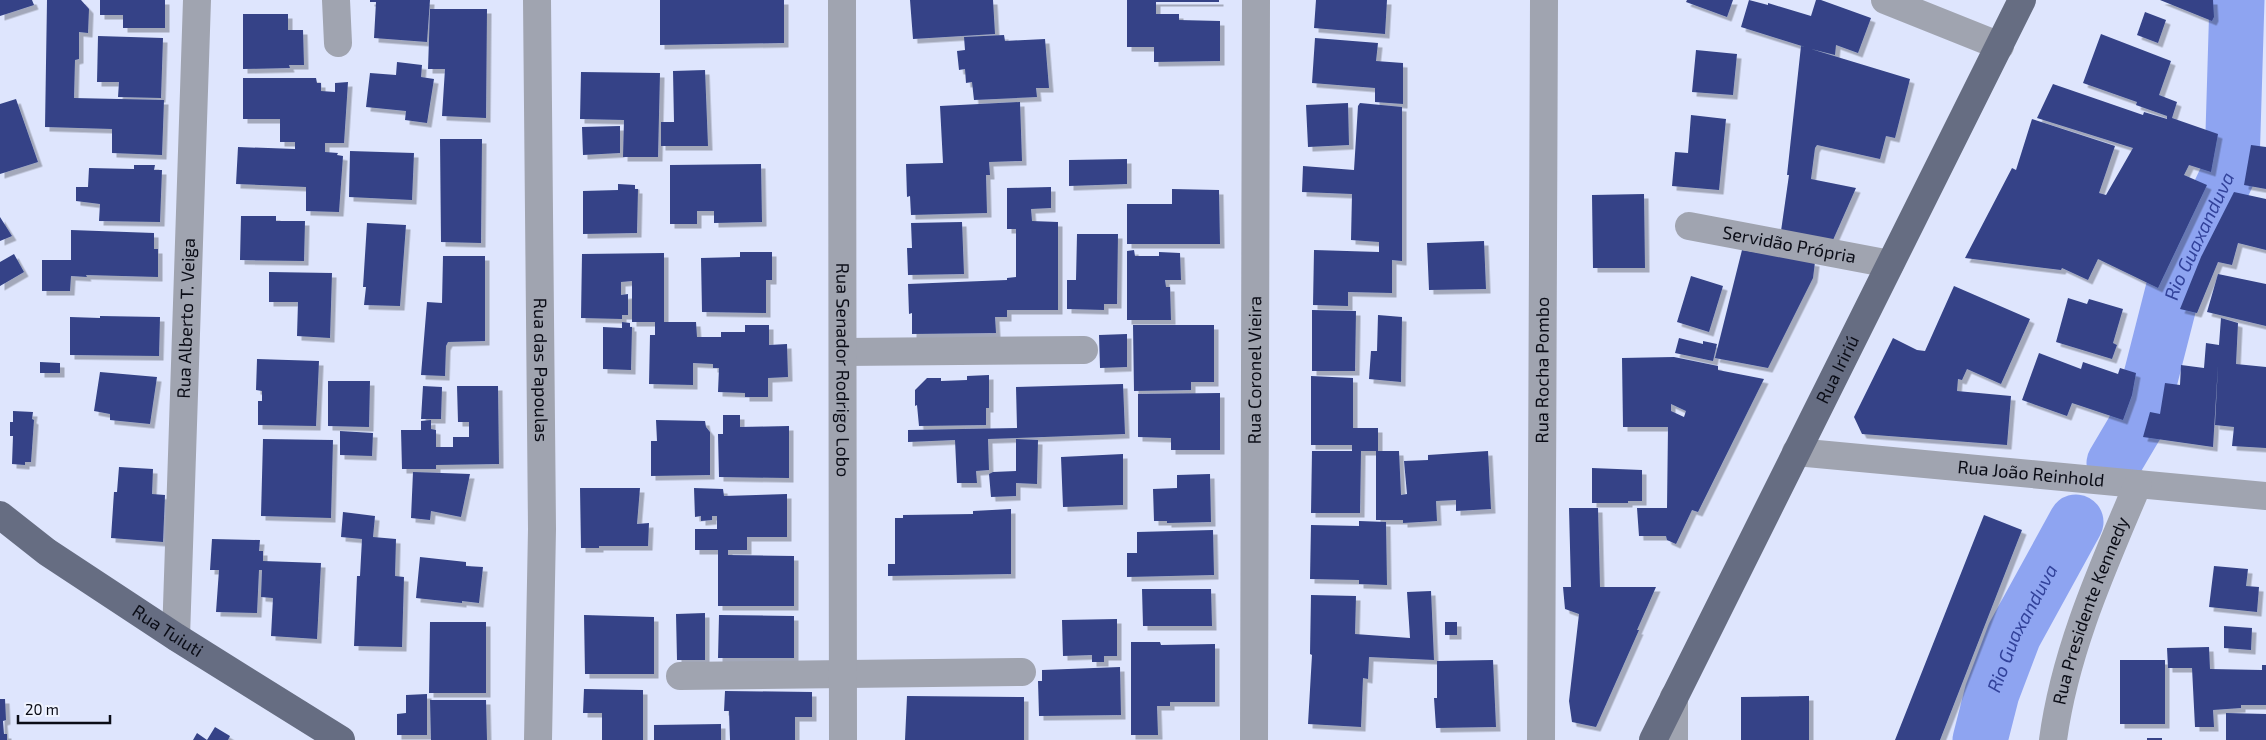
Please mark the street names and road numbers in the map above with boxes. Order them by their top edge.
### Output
street label: Servidão Própria [1721,221,1858,267]
street label: Rua Alberto T. Veiga [172,237,199,399]
street label: Rua Senador Rodrigo Lobo [832,263,855,477]
street label: Rua Coronel Vieira [1243,296,1265,444]
street label: Rua Rocha Pombo [1530,297,1553,443]
street label: Rua das Papoulas [530,298,553,442]
street label: Rua Iririú [1811,331,1863,407]
street label: Rua João Reinhold [1957,455,2106,491]
street label: Rua Presidente Kennedy [2047,513,2133,707]
street label: Rua Tuiuti [128,599,208,661]

